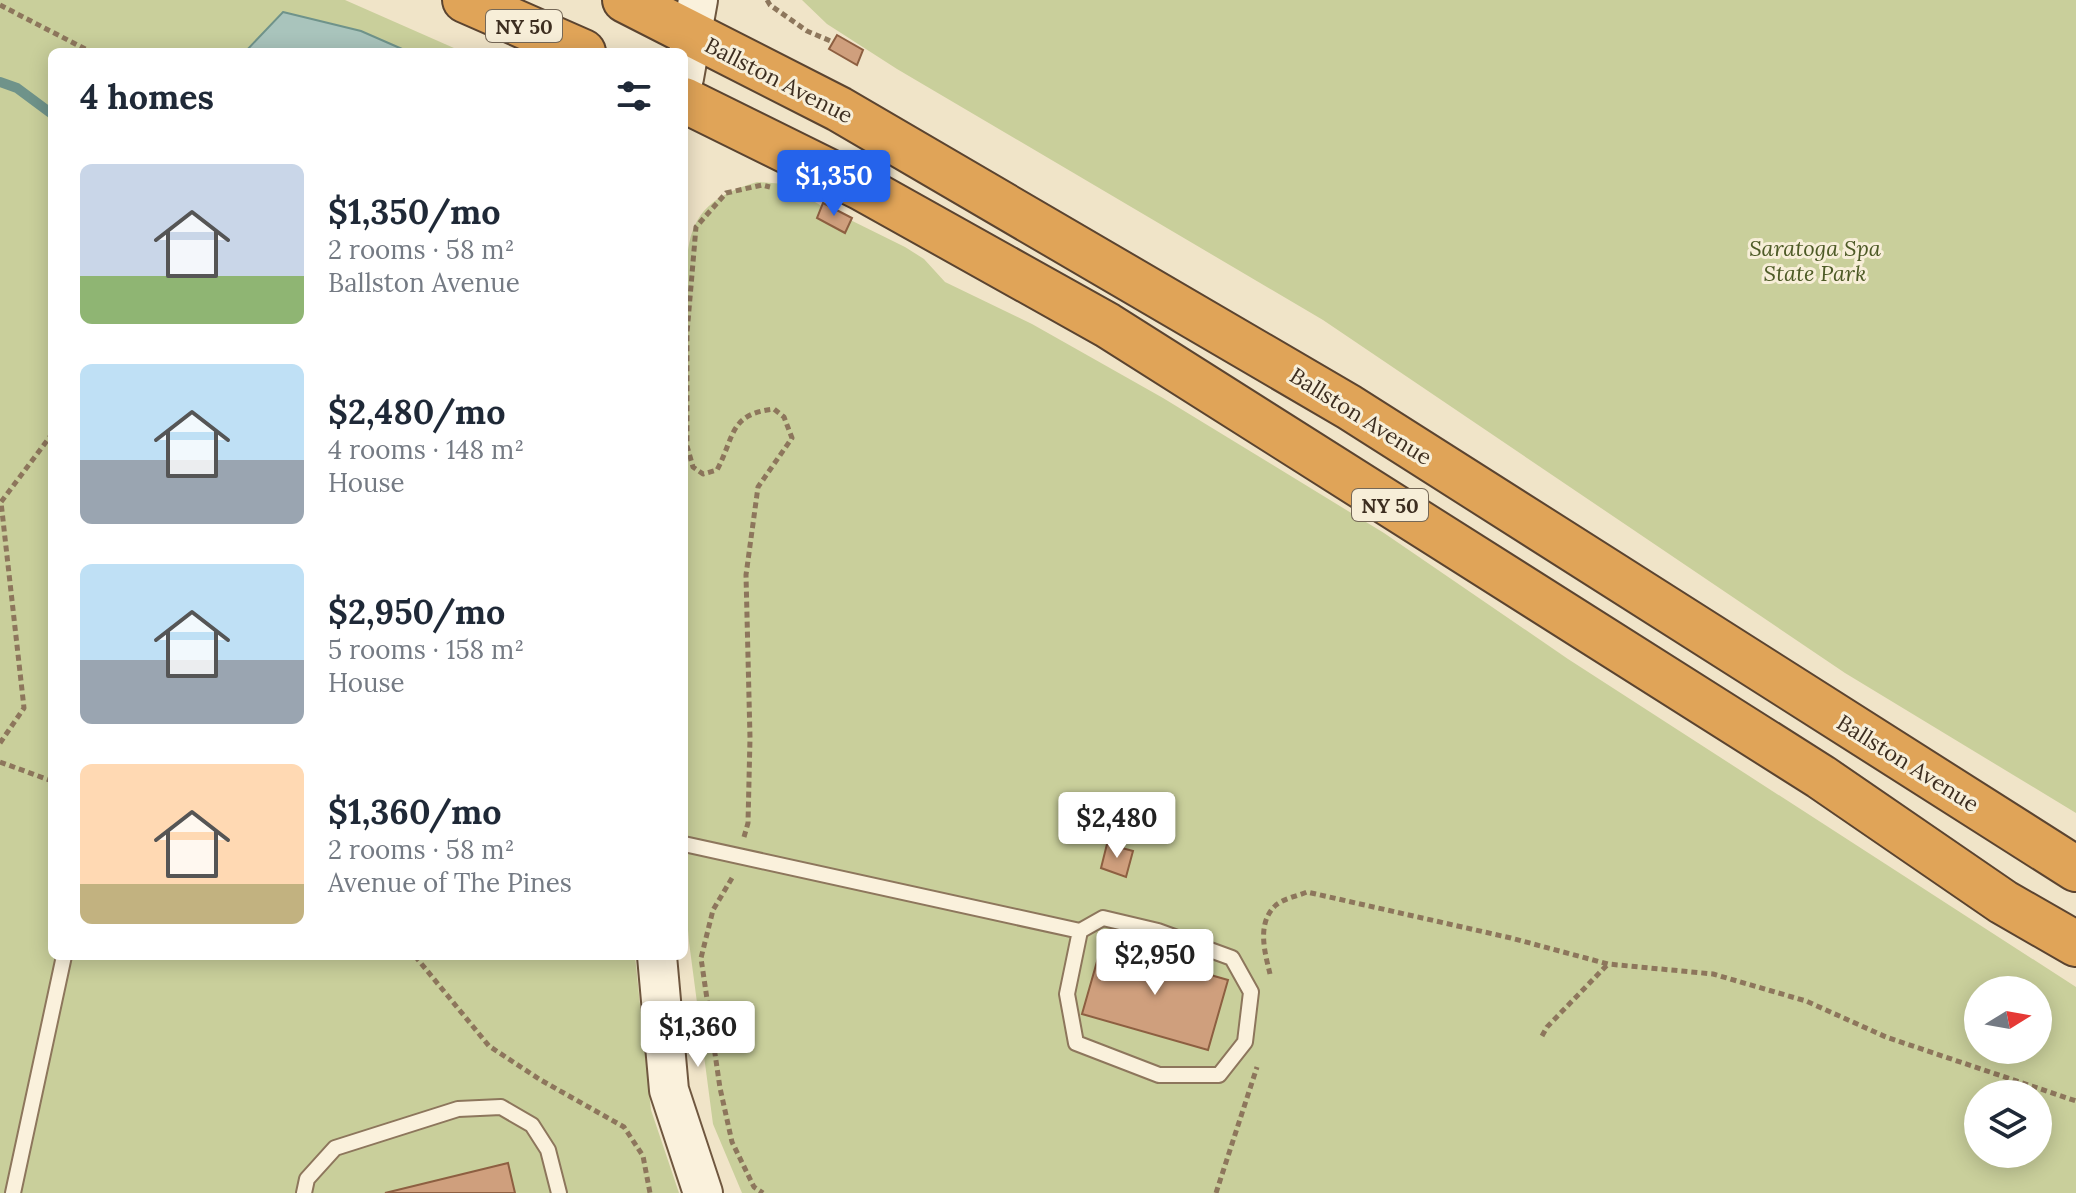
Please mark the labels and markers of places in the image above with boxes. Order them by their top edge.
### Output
pin: $1,350 [769,150,899,218]
pin: $2,480 [1052,792,1182,860]
pin: $2,950 [1090,929,1220,997]
pin: $1,360 [633,1001,763,1069]

